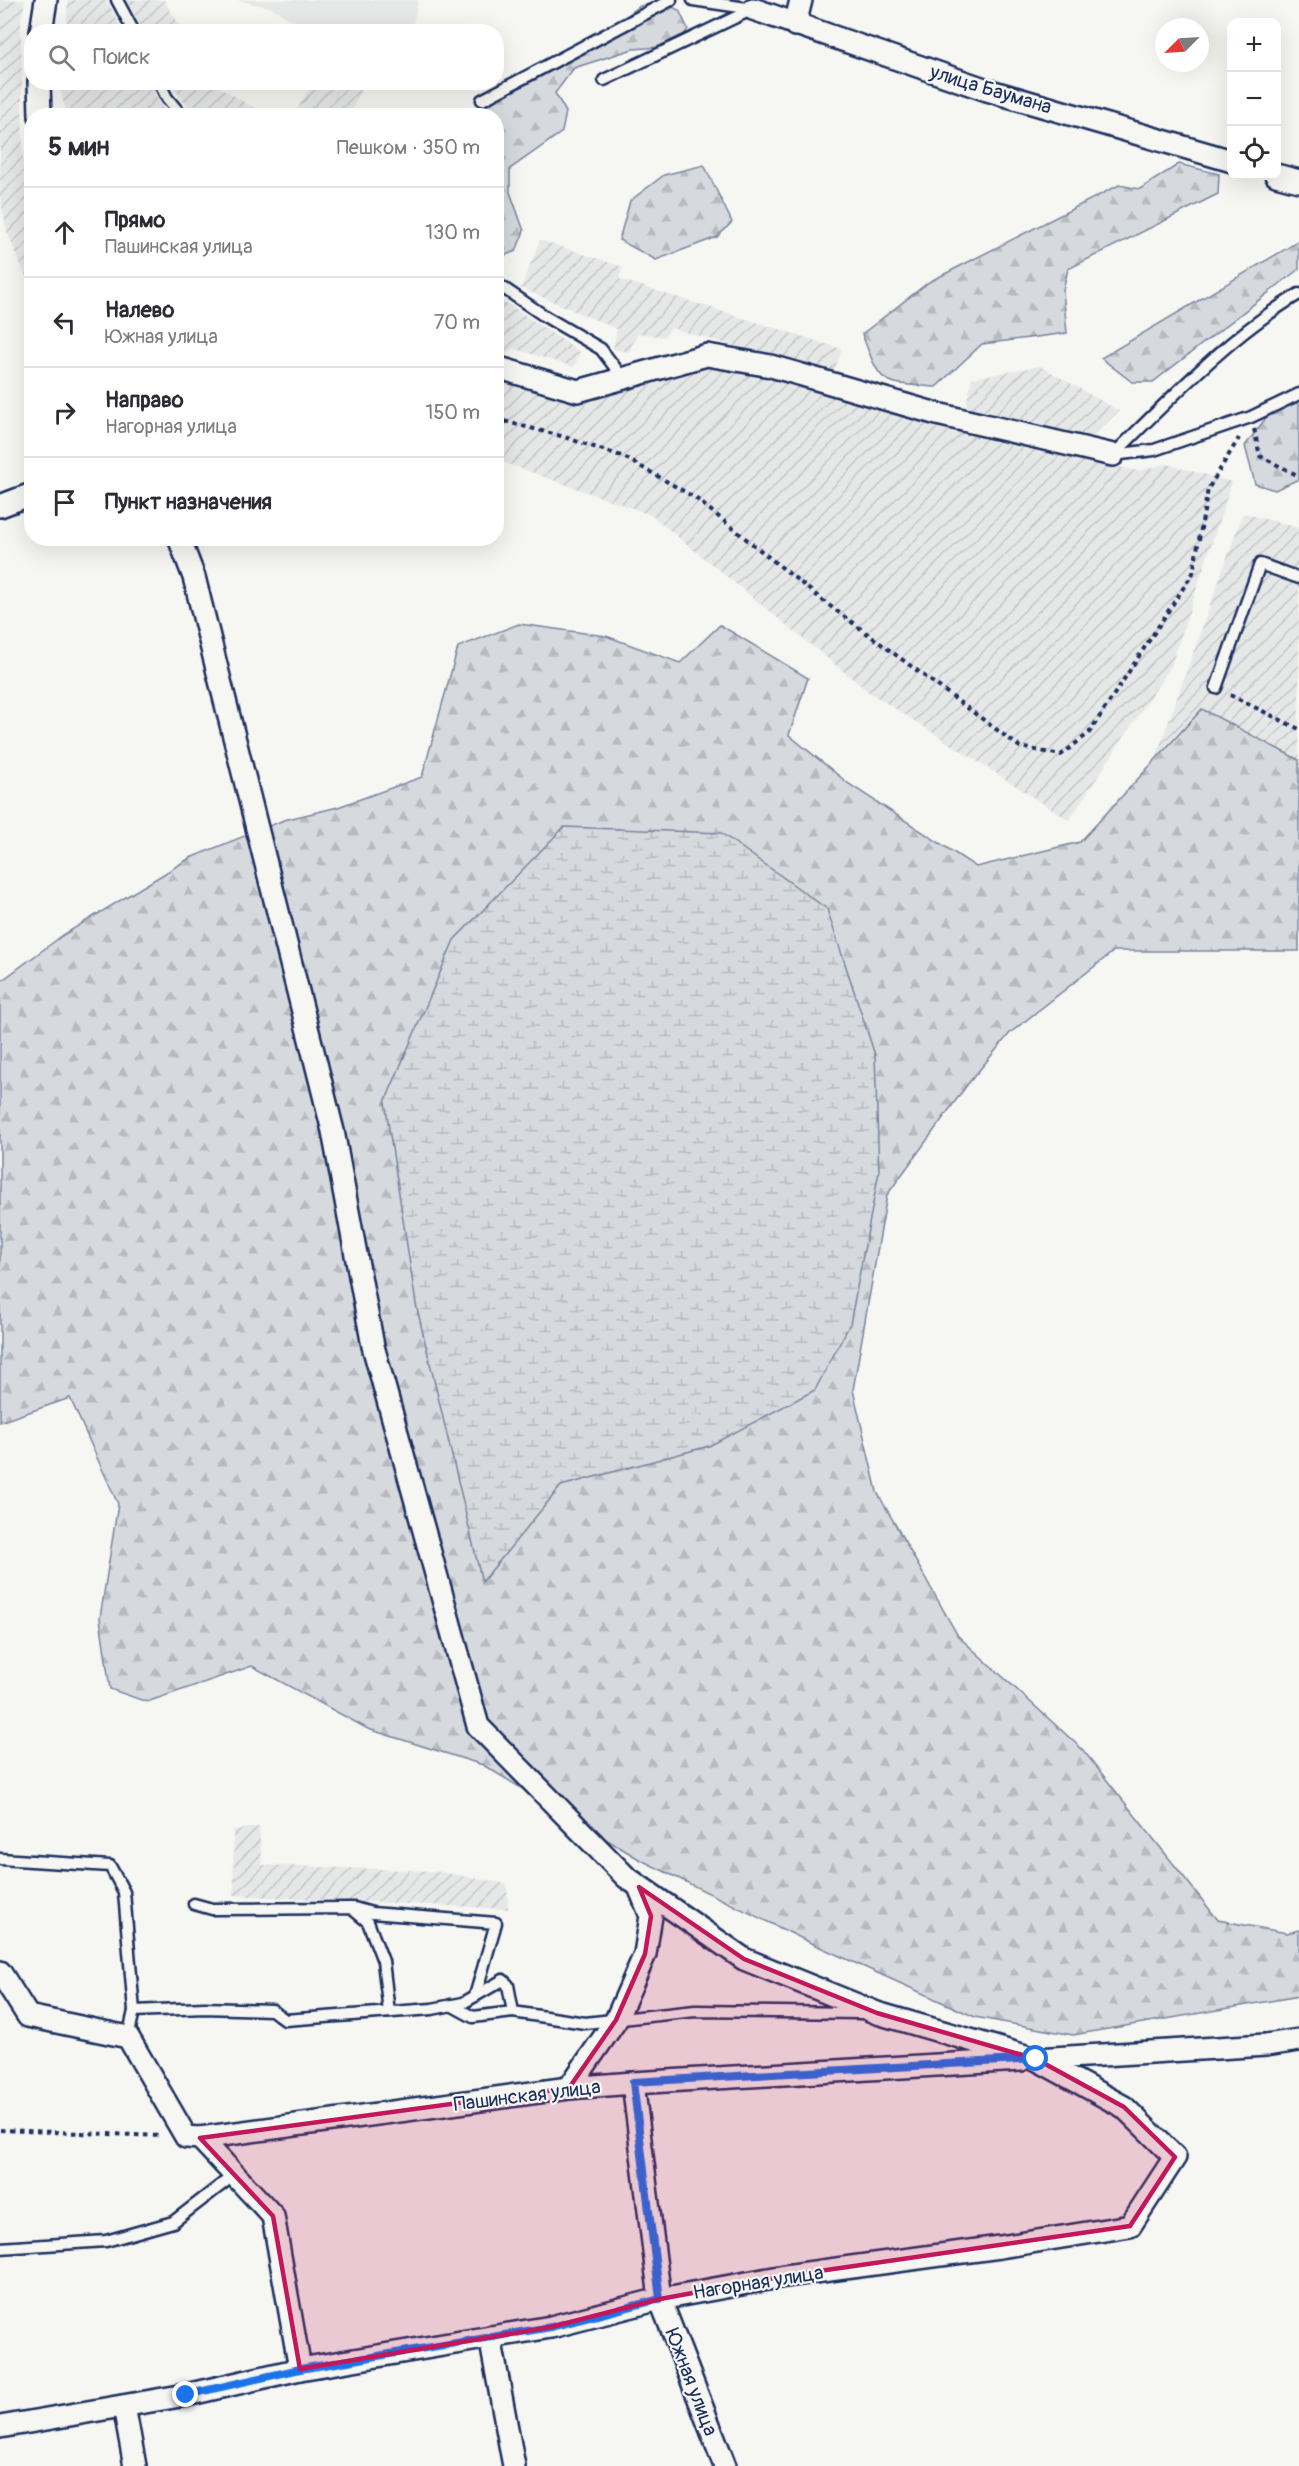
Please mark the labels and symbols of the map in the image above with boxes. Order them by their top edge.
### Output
north arrow [1155,18,1209,72]
street label: улица Баумана [926,59,1055,120]
route start [1022,2045,1048,2071]
street label: Пашинская улица [452,2074,602,2117]
street label: Нагорная улица [691,2260,825,2305]
street label: Южная улица [660,2325,723,2439]
route end [172,2381,198,2407]

